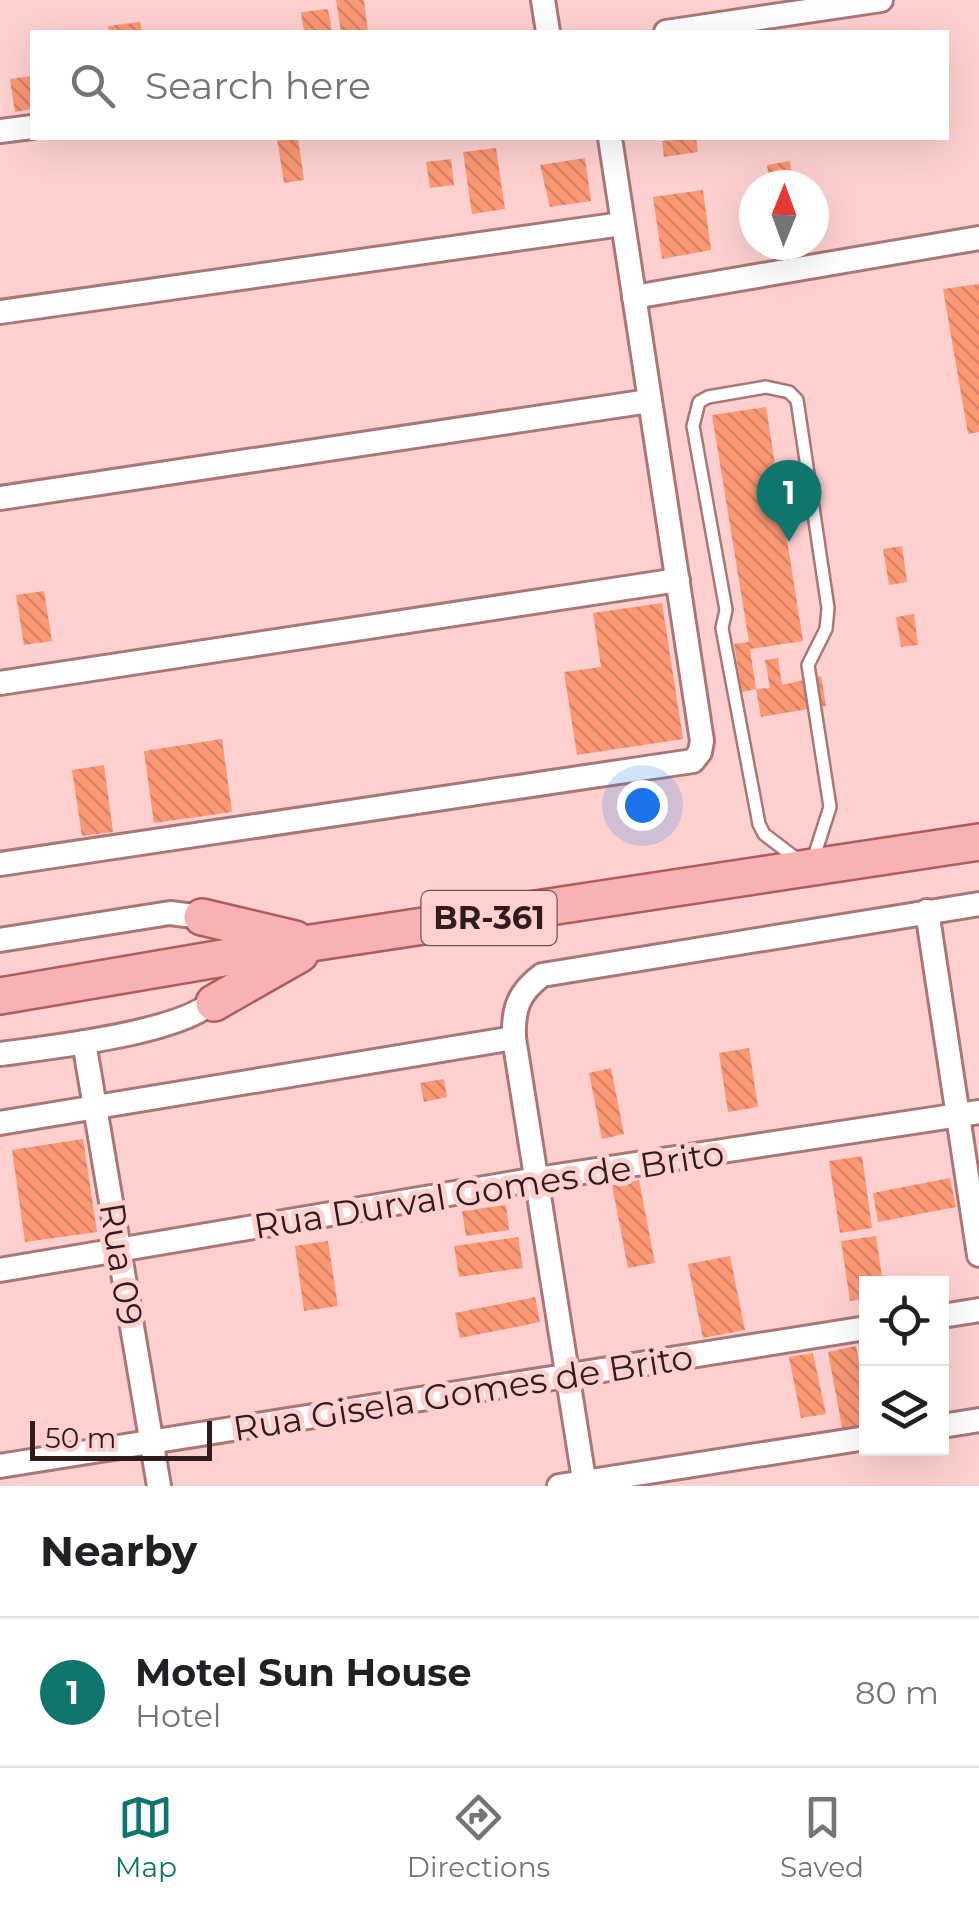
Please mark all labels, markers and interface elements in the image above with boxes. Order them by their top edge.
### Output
search box [30,30,949,140]
icon: search [65,58,120,113]
text: Search here [145,62,371,109]
north arrow [739,170,829,260]
pin: 1 [756,460,822,542]
your location [617,780,668,831]
road number: BR-361 [422,891,556,945]
street label: Rua Durval Gomes de Brito [251,1131,727,1248]
street label: Rua 09 [91,1200,152,1328]
map controls [859,1276,949,1456]
button: locate [859,1276,949,1366]
street label: Rua Gisela Gomes de Brito [230,1335,696,1450]
button: layers [859,1366,949,1456]
scale bar [30,1416,212,1460]
text: 50 m [45,1421,116,1455]
text: Nearby [40,1525,197,1577]
text: Motel Sun House [135,1649,471,1696]
text: 1 [66,1673,79,1712]
text: 80 m [855,1673,939,1712]
text: Hotel [135,1696,221,1735]
tab: Map [115,1790,177,1884]
tab: Directions [407,1790,550,1884]
tab: Saved [780,1790,864,1884]

